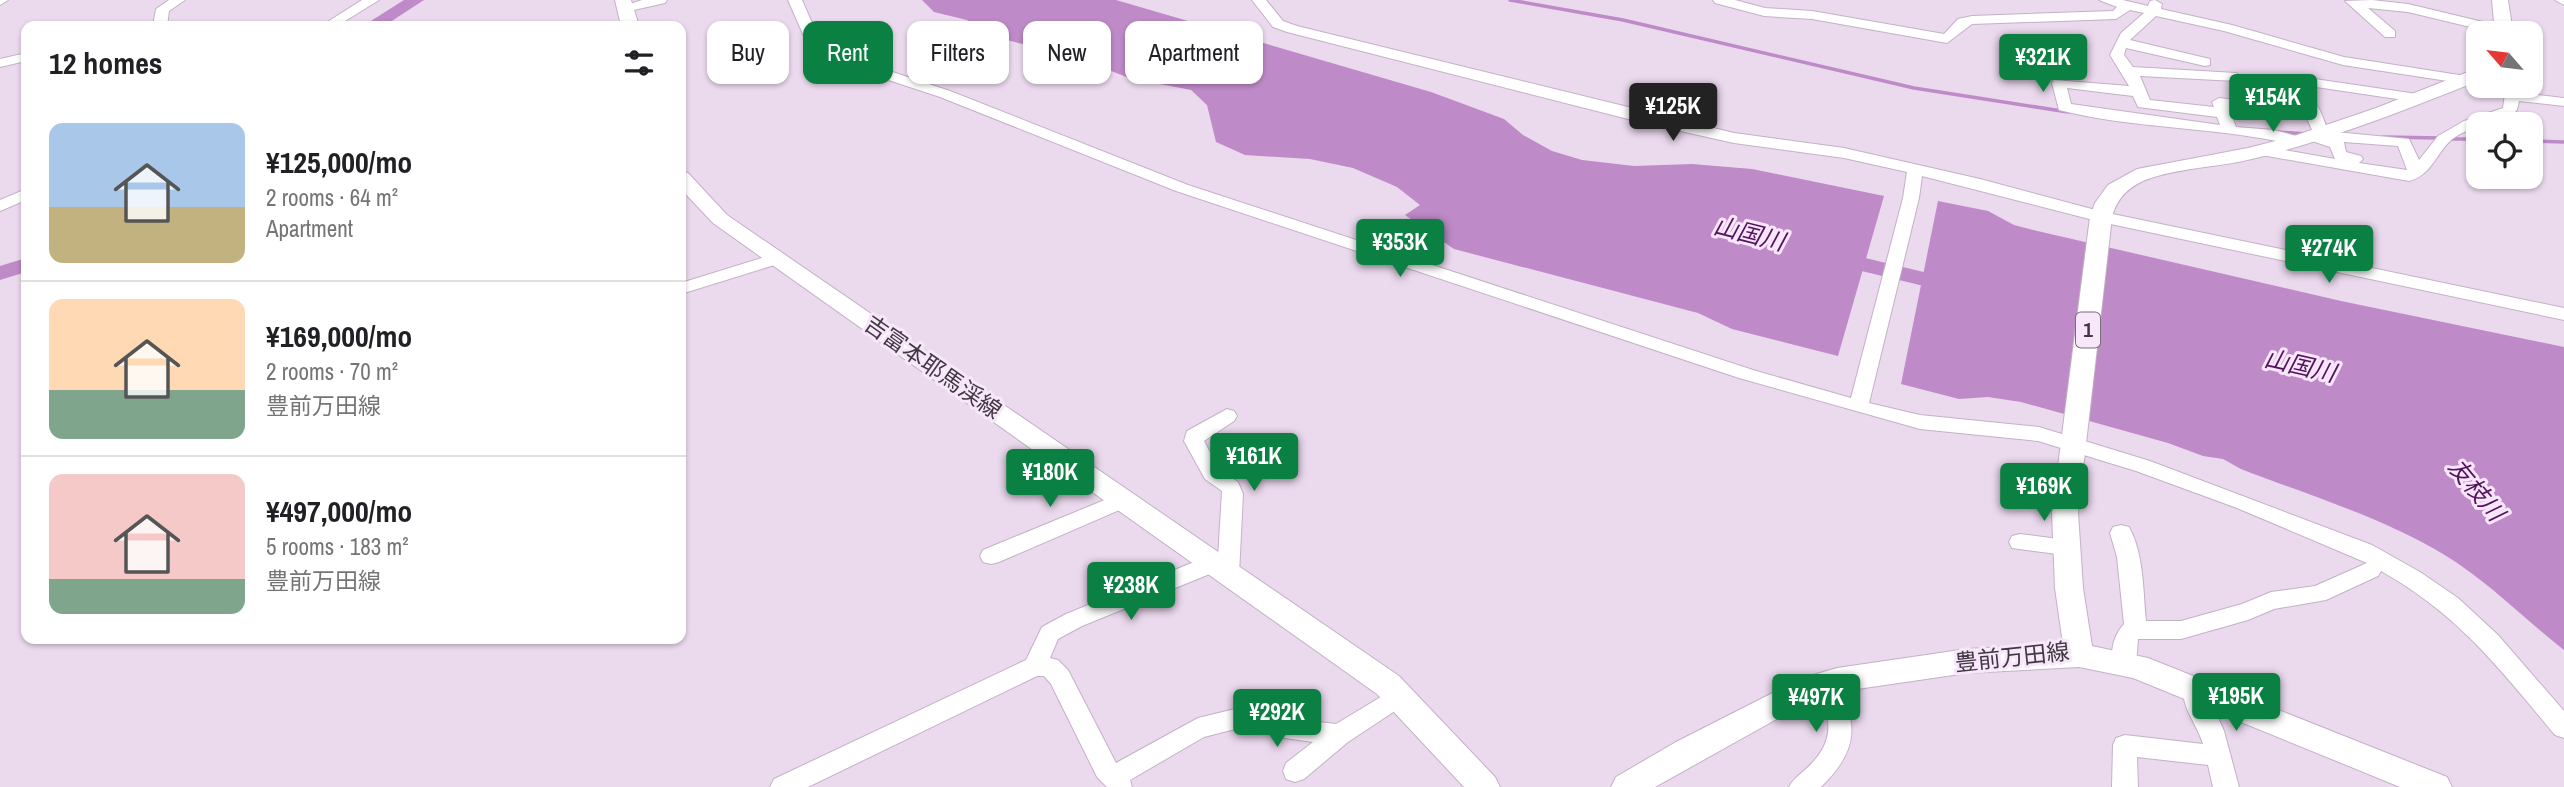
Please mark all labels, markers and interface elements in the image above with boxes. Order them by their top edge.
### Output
chip: Buy [707,21,789,84]
chip: Rent [803,21,893,84]
chip: Filters [907,21,1009,84]
chip: New [1023,21,1111,84]
chip: Apartment [1125,21,1263,84]
north arrow [2466,21,2543,98]
map controls [2466,21,2543,189]
pin: ¥321K [1994,34,2092,94]
text: ¥321K [2015,41,2071,72]
text: 12 homes [49,43,163,83]
icon: filters [620,44,658,82]
pin: ¥154K [2224,74,2322,134]
text: ¥154K [2245,81,2301,112]
pin: ¥125K [1624,83,1722,143]
text: ¥125K [1645,90,1701,121]
button: locate [2466,112,2543,189]
text: ¥125,000/mo [266,142,412,182]
icon: home [105,151,189,235]
text: 2 rooms · 64 m² [266,182,398,213]
water label: 山国川 [1710,209,1791,258]
text: Apartment [266,213,353,244]
pin: ¥353K [1351,219,1449,279]
text: ¥353K [1372,226,1428,257]
pin: ¥274K [2280,226,2378,285]
text: ¥274K [2301,232,2357,263]
street label: 吉富本耶馬渓線 [858,308,1008,425]
road number: 1 [2076,312,2100,348]
text: ¥169,000/mo [266,316,412,356]
icon: home [105,327,189,411]
water label: 山国川 [2262,341,2342,389]
text: 2 rooms · 70 m² [266,356,398,387]
text: 豊前万田線 [266,390,381,421]
pin: ¥161K [1205,434,1303,493]
text: ¥161K [1226,440,1282,471]
pin: ¥180K [1001,449,1099,509]
water label: 友枝川 [2441,451,2514,530]
text: ¥180K [1022,456,1078,487]
pin: ¥169K [1995,463,2093,523]
text: ¥169K [2016,470,2072,501]
text: ¥497,000/mo [266,491,412,531]
icon: home [105,502,189,586]
text: 5 rooms · 183 m² [266,531,409,562]
pin: ¥238K [1082,562,1180,622]
text: 豊前万田線 [266,565,381,596]
text: ¥238K [1103,569,1159,600]
street label: 豊前万田線 [1953,635,2071,678]
pin: ¥497K [1767,674,1865,734]
pin: ¥195K [2187,674,2285,733]
text: ¥195K [2208,680,2264,711]
text: ¥497K [1788,681,1844,712]
pin: ¥292K [1228,690,1326,749]
text: ¥292K [1249,696,1305,727]

